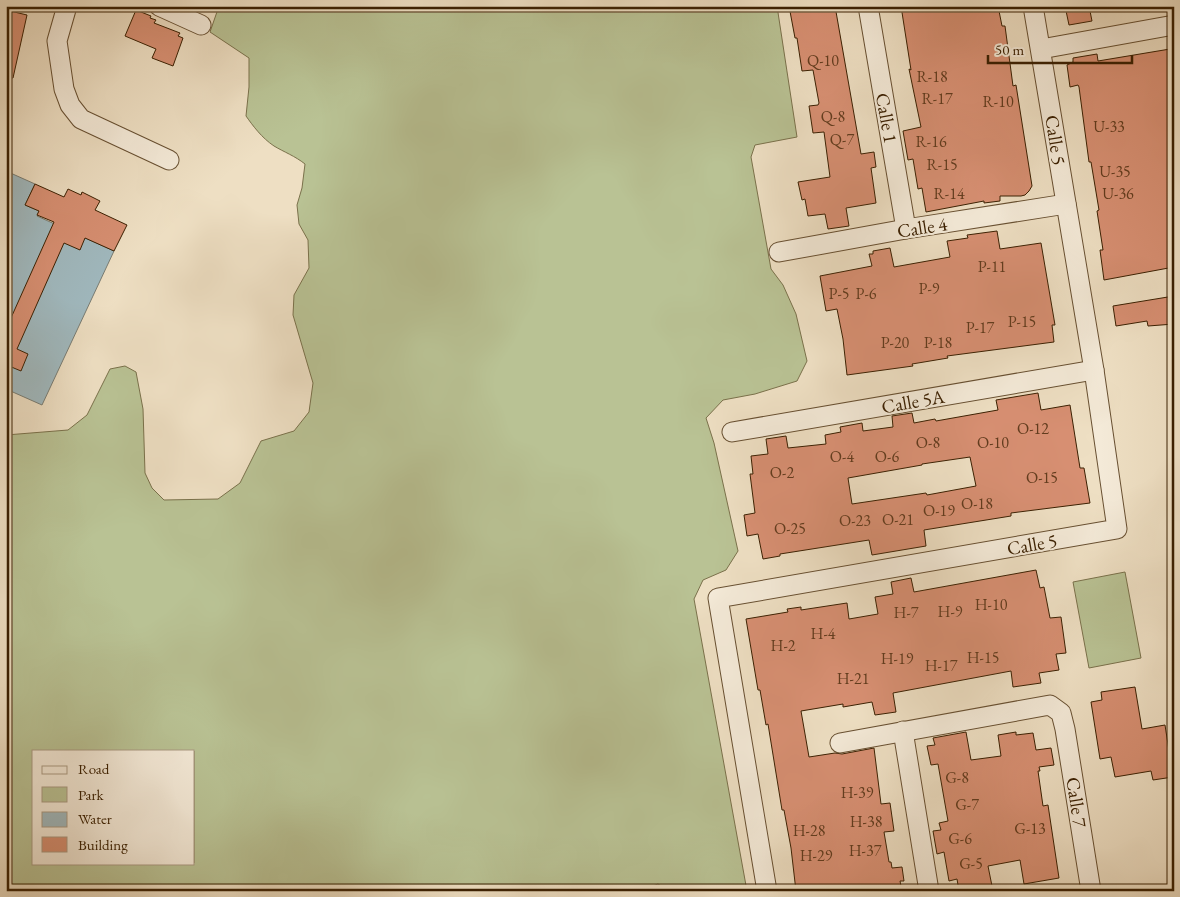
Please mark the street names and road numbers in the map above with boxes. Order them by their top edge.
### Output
street label: Calle 1 [870,91,903,145]
street label: Calle 5 [1039,113,1072,167]
street label: Calle 4 [895,211,950,244]
street label: Calle 5A [880,384,947,419]
street label: Calle 5 [1005,528,1059,561]
street label: Calle 7 [1060,775,1093,830]

